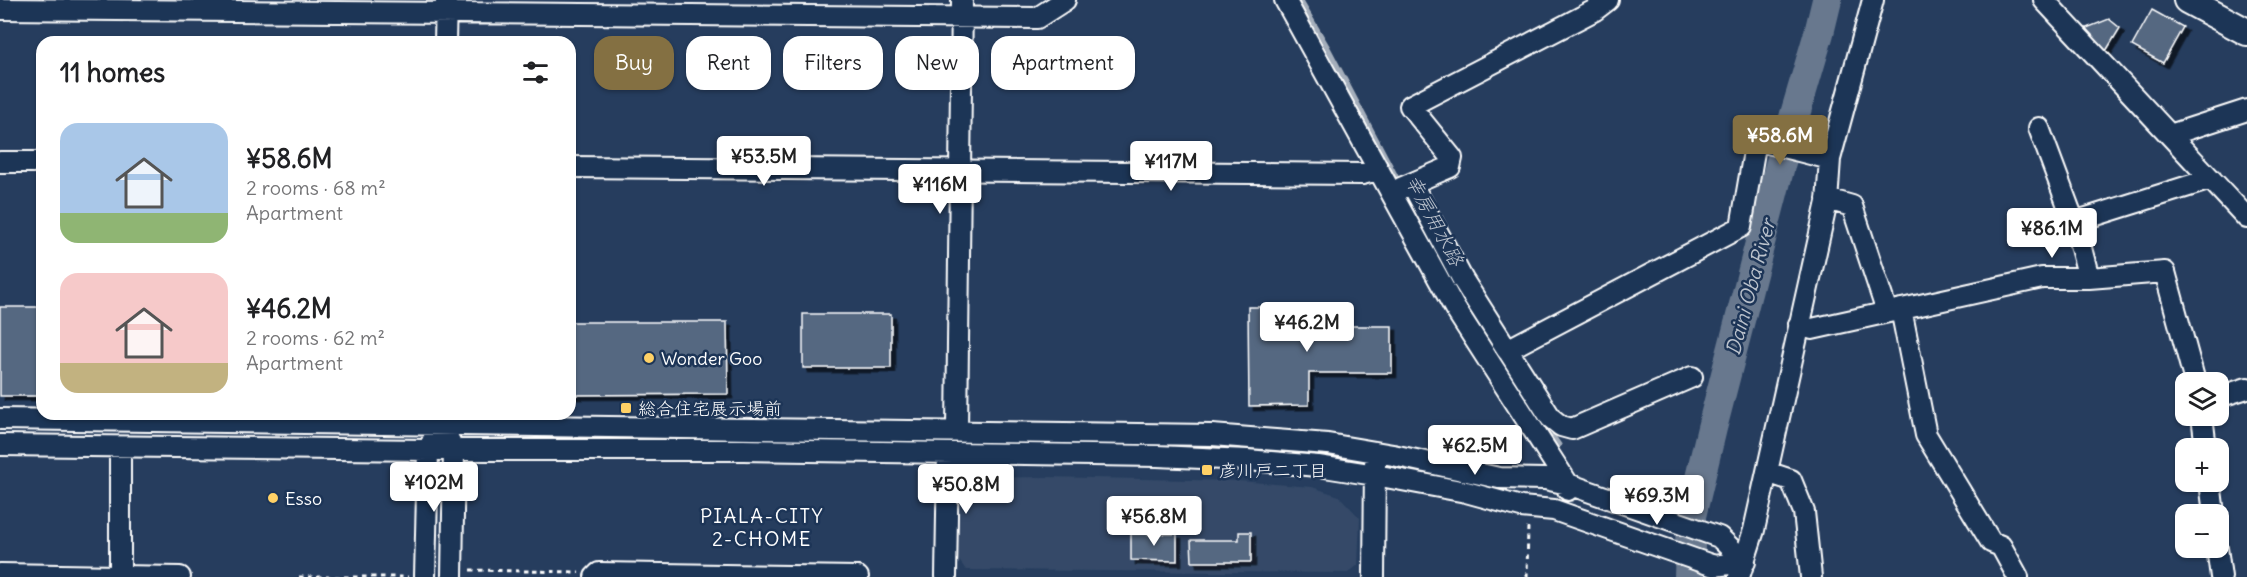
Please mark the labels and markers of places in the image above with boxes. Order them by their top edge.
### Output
pin: ¥58.6M [1731,115,1829,166]
pin: ¥53.5M [715,136,813,187]
pin: ¥117M [1129,141,1213,192]
pin: ¥116M [898,164,982,215]
pin: ¥86.1M [2003,208,2101,259]
pin: ¥46.2M [1258,302,1356,353]
place label: Wonder Goo [661,347,762,370]
marker: Wonder Goo [642,351,656,365]
place label: 総合住宅展示場前 [638,397,782,420]
marker: 総合住宅展示場前 [619,401,633,415]
pin: ¥62.5M [1426,425,1524,476]
place label: 彦川戸二丁目 [1219,459,1327,482]
pin: ¥102M [392,462,476,513]
marker: 彦川戸二丁目 [1200,463,1214,477]
pin: ¥50.8M [917,464,1015,515]
pin: ¥69.3M [1608,475,1706,526]
place label: Esso [285,487,322,510]
marker: Esso [266,491,280,505]
pin: ¥56.8M [1105,496,1203,547]

